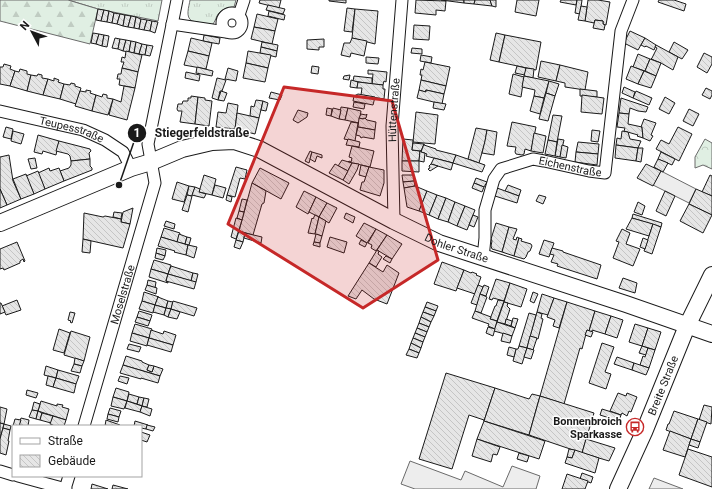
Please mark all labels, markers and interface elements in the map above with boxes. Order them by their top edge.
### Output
north arrow [12,12,52,52]
text: N [17,18,32,33]
street label: Hüttenstraße [386,77,403,142]
street label: Teupesstraße [38,114,106,146]
callout: Stiegerfeldstraße [127,121,258,145]
text: 1 [134,126,140,140]
text: Stiegerfeldstraße [155,126,250,140]
street label: Eichenstraße [538,154,602,180]
street label: Dohler Straße [422,231,490,266]
street label: Moselstraße [108,263,138,326]
street label: Breite Straße [645,354,681,417]
place label: Bonnenbroich Sparkasse [553,415,622,441]
bus stop icon: Bonnenbroich Sparkasse [625,417,645,437]
legend [12,425,142,477]
text: Straße [48,434,83,448]
text: Gebäude [48,454,96,468]

